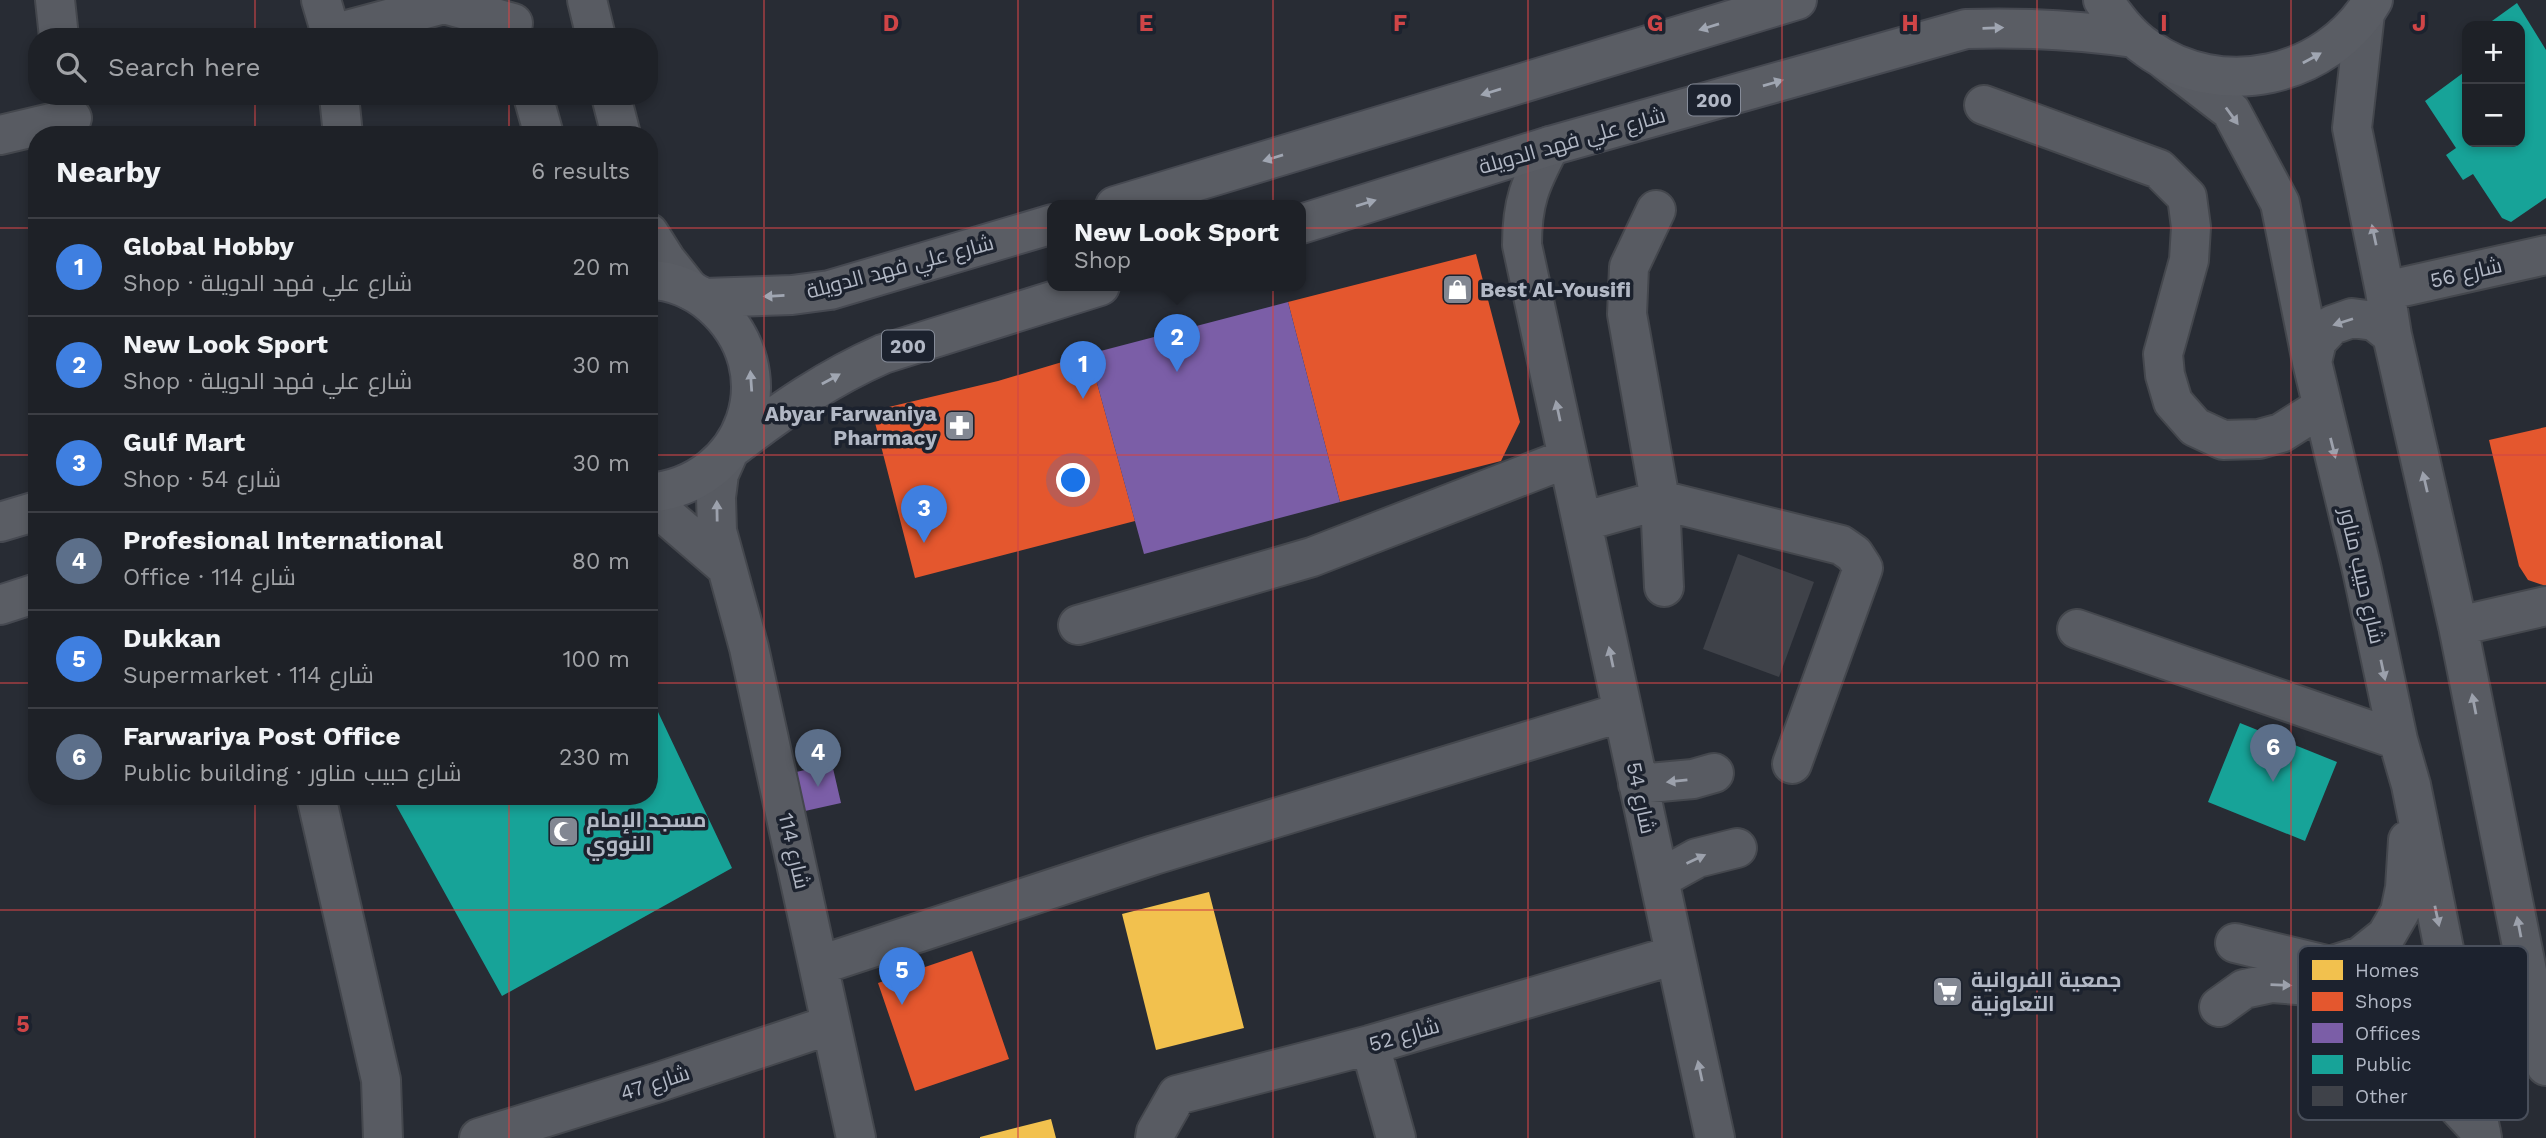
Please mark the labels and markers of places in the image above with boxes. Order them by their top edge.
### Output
shop icon: Best Al-Yousifi [1440,273,1474,307]
place label: Best Al-Yousifi [1480,277,1631,302]
pin: 2 [1154,314,1200,372]
pin: 1 [1060,341,1106,399]
place label: Abyar Farwaniya Pharmacy [765,401,938,450]
pharmacy icon: Abyar Farwaniya Pharmacy [943,409,977,443]
pin: 3 [901,485,947,543]
pin: 6 [2250,724,2296,782]
pin: 4 [795,729,841,787]
place label: مسجد الإمام النووي [586,807,706,861]
mosque icon: مسجد الإمام النووي [546,815,580,849]
pin: 5 [879,947,925,1005]
place label: جمعية الفروانية التعاونية [1971,967,2121,1017]
supermarket icon: جمعية الفروانية التعاونية [1931,975,1965,1009]

